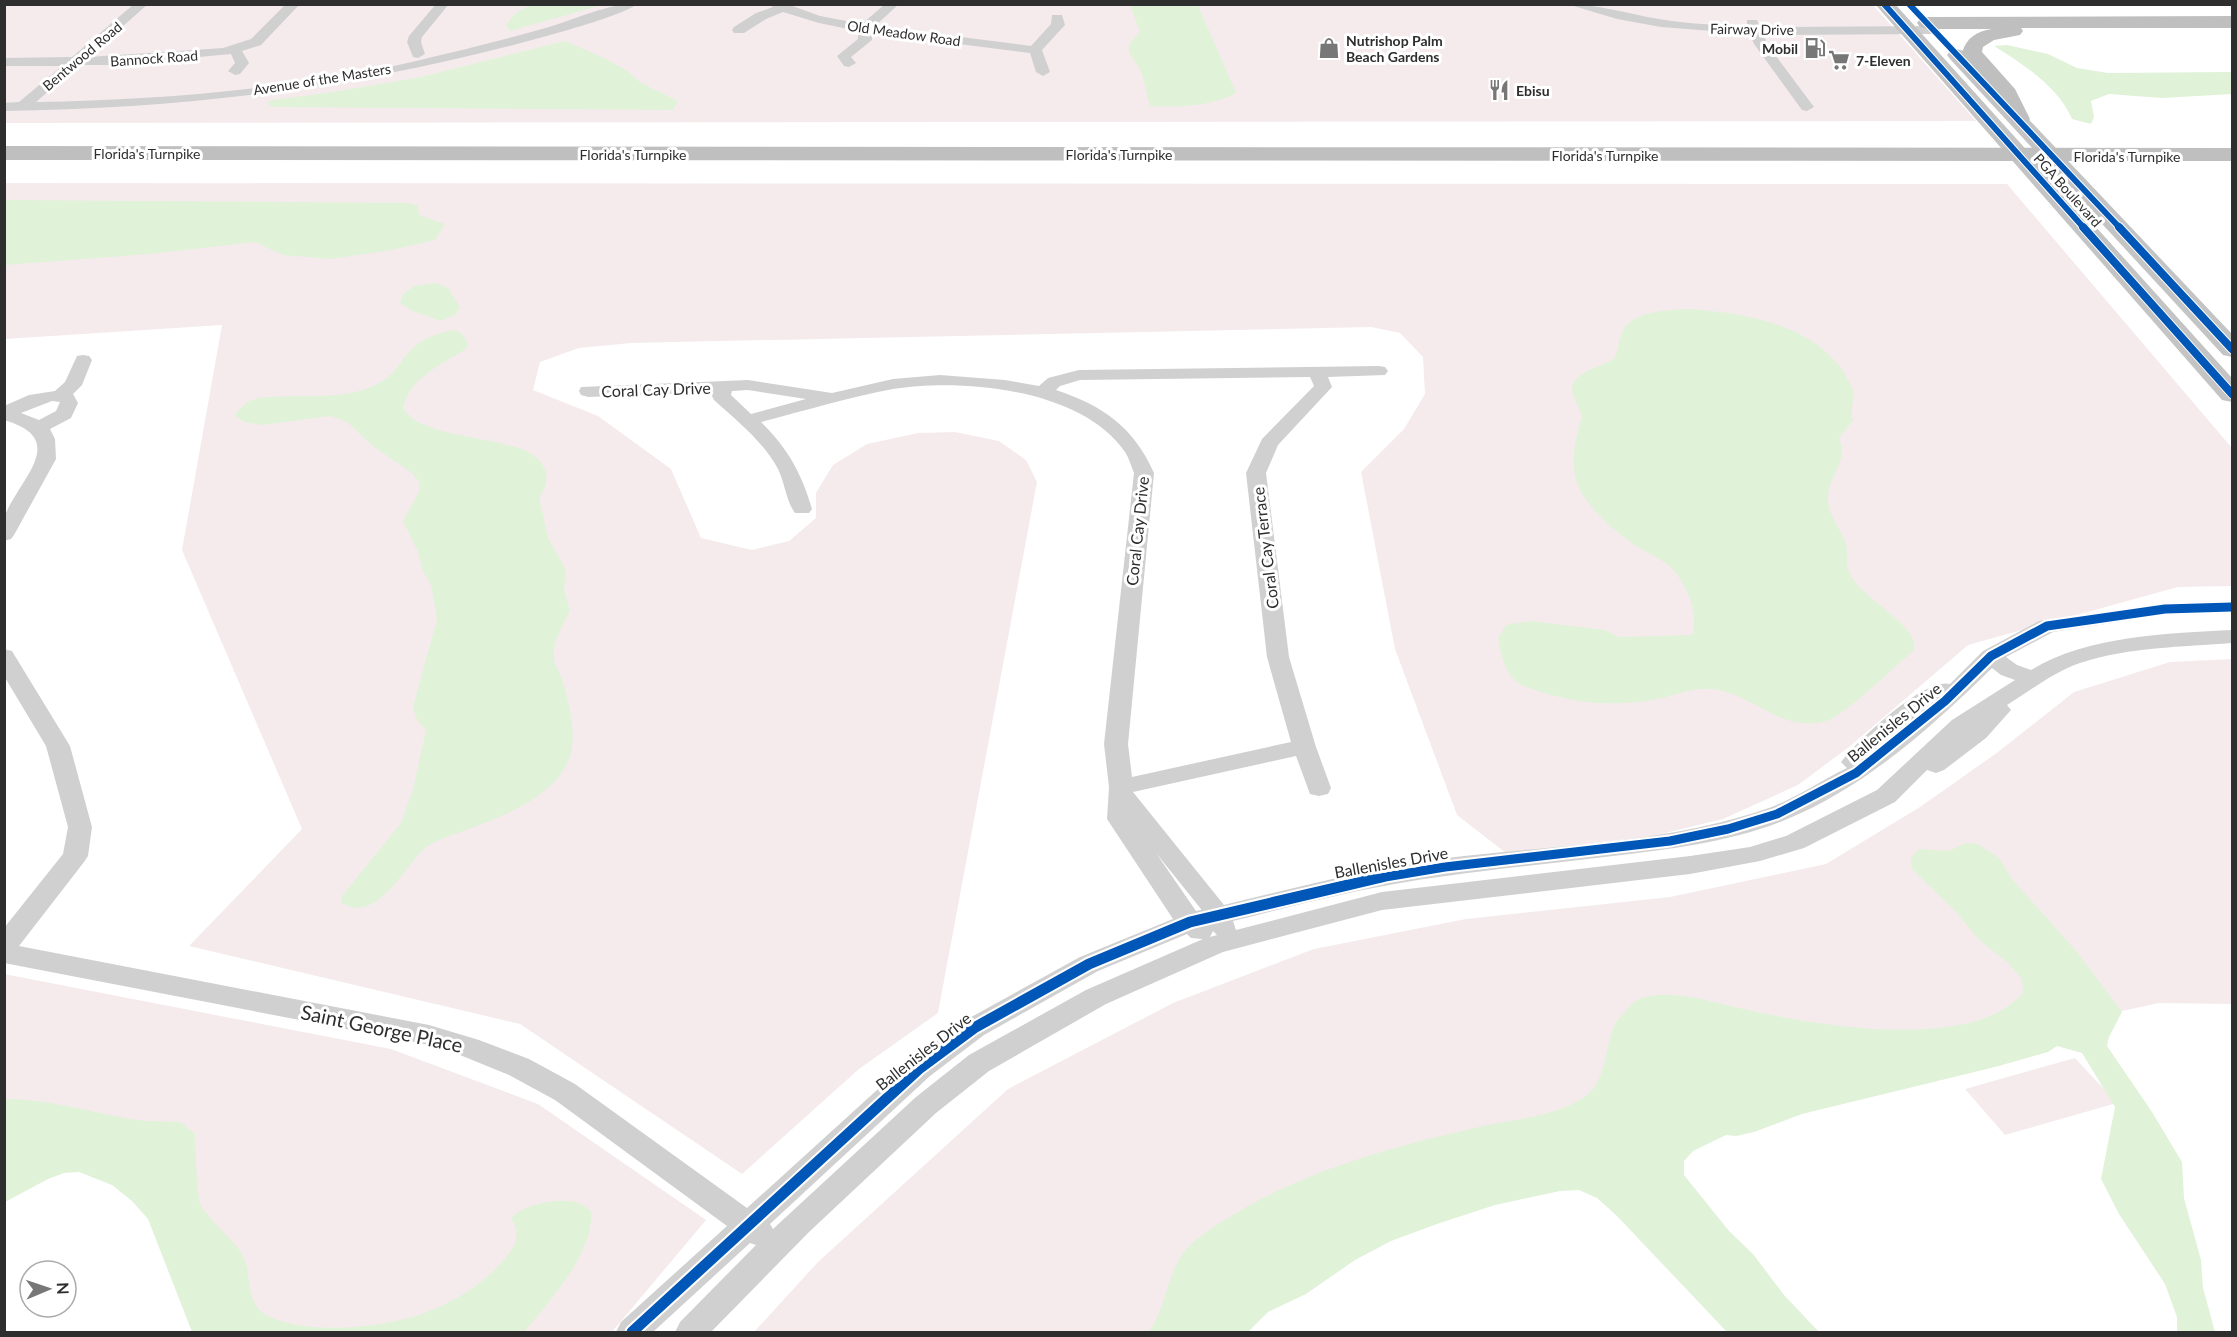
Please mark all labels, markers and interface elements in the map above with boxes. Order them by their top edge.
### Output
street label: Old Meadow Road [846,17,962,49]
street label: Bentwood Road [39,18,125,94]
street label: Fairway Drive [1710,20,1794,38]
place label: Nutrishop Palm Beach Gardens [1346,32,1443,65]
shop icon: Nutrishop Palm Beach Gardens [1317,36,1341,60]
fuel station icon: Mobil [1803,36,1827,60]
place label: Mobil [1762,40,1798,57]
street label: Bannock Road [110,46,198,70]
supermarket icon: 7-Eleven [1827,48,1851,72]
place label: 7-Eleven [1856,52,1911,69]
street label: Avenue of the Masters [252,60,392,98]
restaurant icon: Ebisu [1487,78,1511,102]
place label: Ebisu [1516,82,1550,99]
street label: Florida's Turnpike [94,145,200,162]
street label: Florida's Turnpike [580,146,686,163]
street label: Florida's Turnpike [1066,146,1172,163]
street label: Florida's Turnpike [1552,147,1658,164]
street label: Florida's Turnpike [2074,148,2180,165]
street label: PGA Boulevard [2031,150,2105,230]
street label: Coral Cay Drive [601,378,711,400]
street label: Coral Cay Drive [1122,475,1152,587]
street label: Coral Cay Terrace [1248,486,1282,610]
street label: Ballenisles Drive [1843,678,1945,766]
street label: Ballenisles Drive [1333,843,1449,881]
street label: Saint George Place [299,999,465,1057]
street label: Ballenisles Drive [872,1008,974,1094]
north arrow [18,1259,78,1319]
text: N [54,1282,73,1295]

